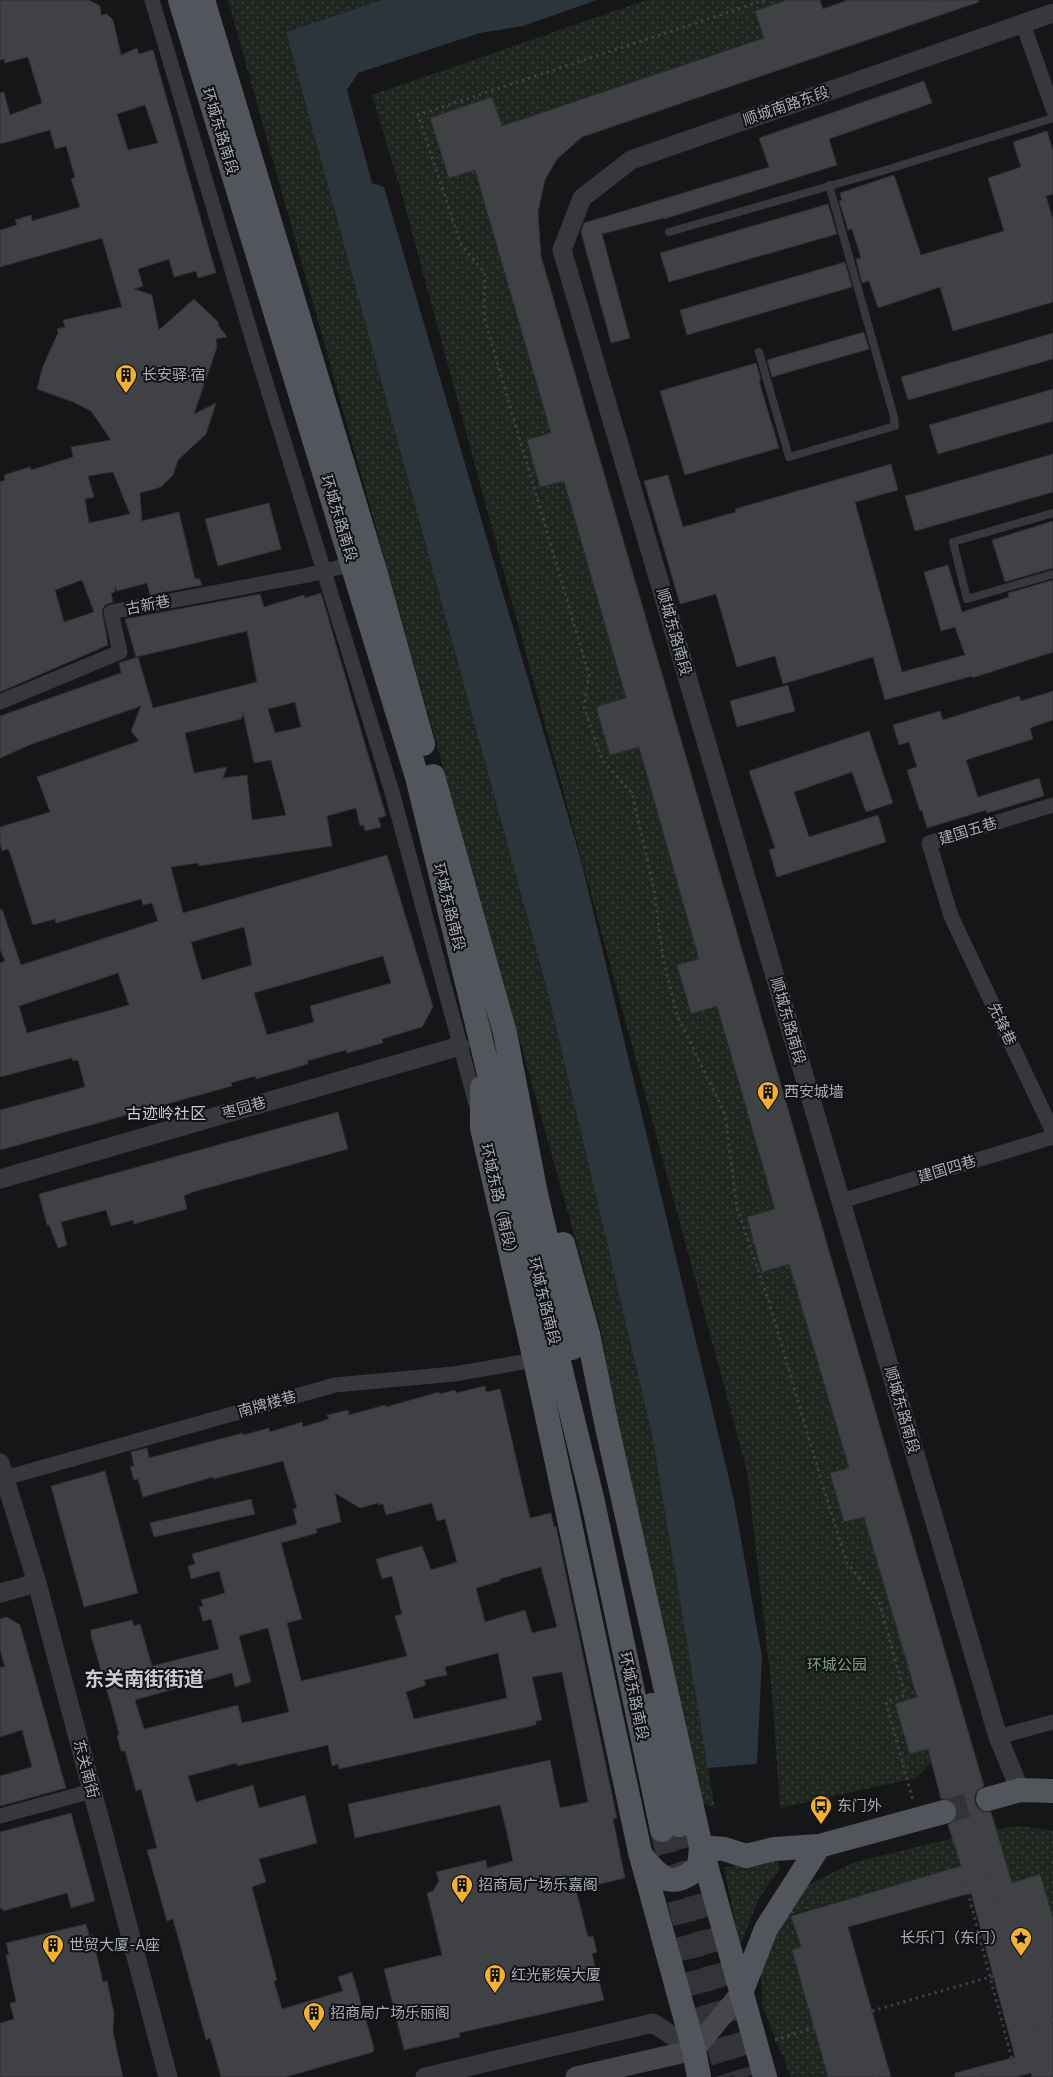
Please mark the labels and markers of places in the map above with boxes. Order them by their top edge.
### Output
building icon: 长安驿·宿 [114,363,138,394]
place label: 长安驿·宿 [142,365,206,383]
building icon: 西安城墙 [756,1080,780,1111]
place label: 西安城墙 [784,1082,844,1100]
bus stop icon: 东门外 [809,1794,833,1825]
place label: 东门外 [837,1796,882,1814]
building icon: 招商局广场乐嘉阁 [450,1873,474,1904]
place label: 招商局广场乐嘉阁 [478,1875,598,1893]
place icon: 长乐门（东门） [1009,1926,1033,1957]
place label: 长乐门（东门） [900,1928,1005,1946]
building icon: 世贸大厦-A座 [41,1933,65,1964]
place label: 世贸大厦-A座 [69,1935,160,1953]
building icon: 红光影娱大厦 [483,1963,507,1994]
place label: 红光影娱大厦 [511,1965,601,1983]
building icon: 招商局广场乐丽阁 [302,2001,326,2032]
place label: 招商局广场乐丽阁 [330,2003,450,2021]

